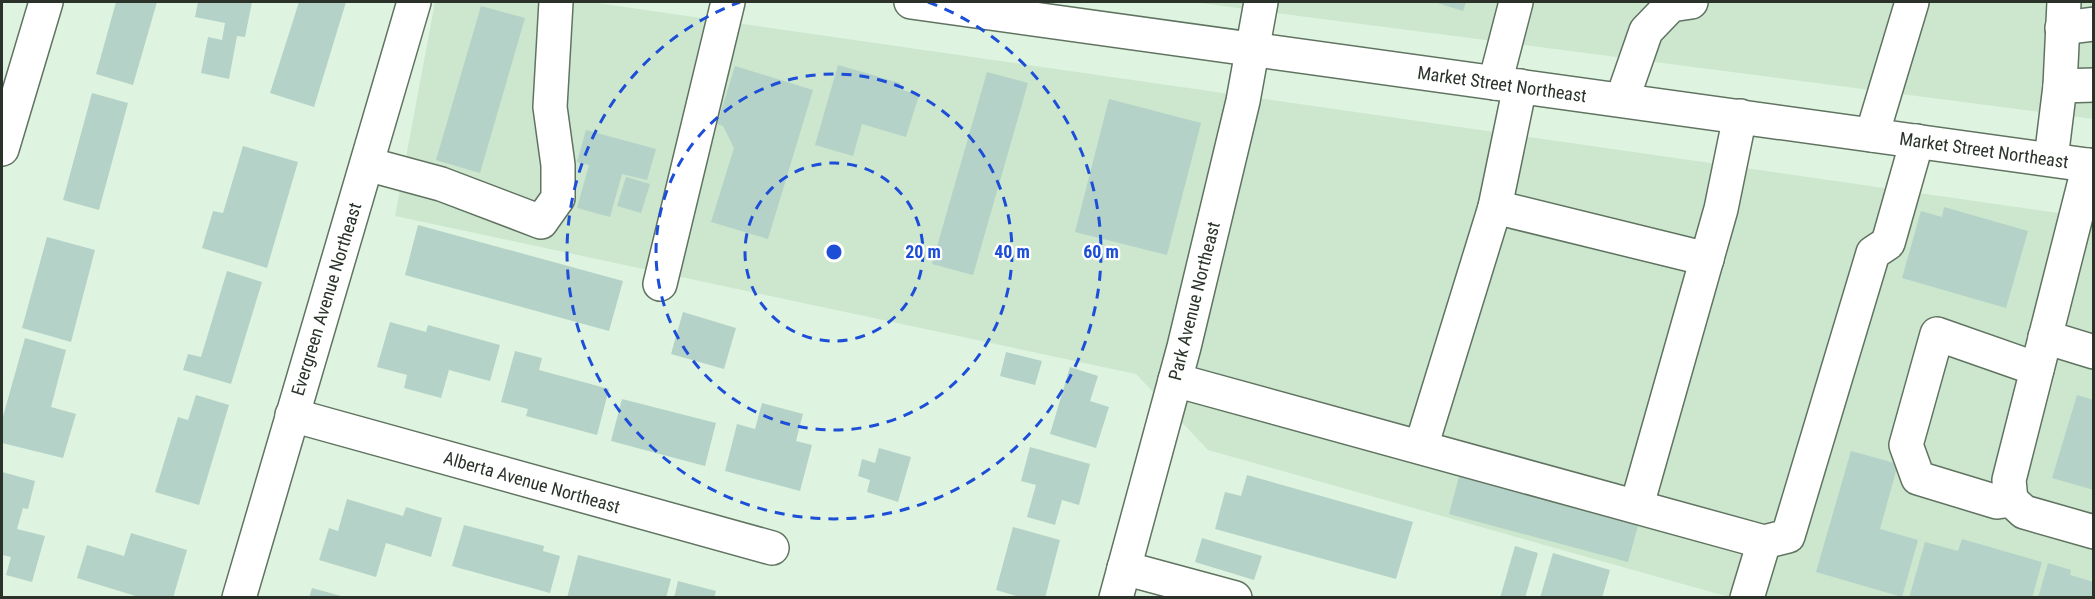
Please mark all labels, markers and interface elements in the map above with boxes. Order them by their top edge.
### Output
street label: Market Street Northeast [1416,62,1588,106]
street label: Market Street Northeast [1898,128,2070,172]
street label: Evergreen Avenue Northeast [287,200,365,398]
street label: Park Avenue Northeast [1164,219,1224,383]
text: 20 m [905,241,941,262]
text: 40 m [994,241,1030,262]
text: 60 m [1083,241,1119,262]
centre of rings [824,242,844,262]
street label: Alberta Avenue Northeast [441,447,623,517]

